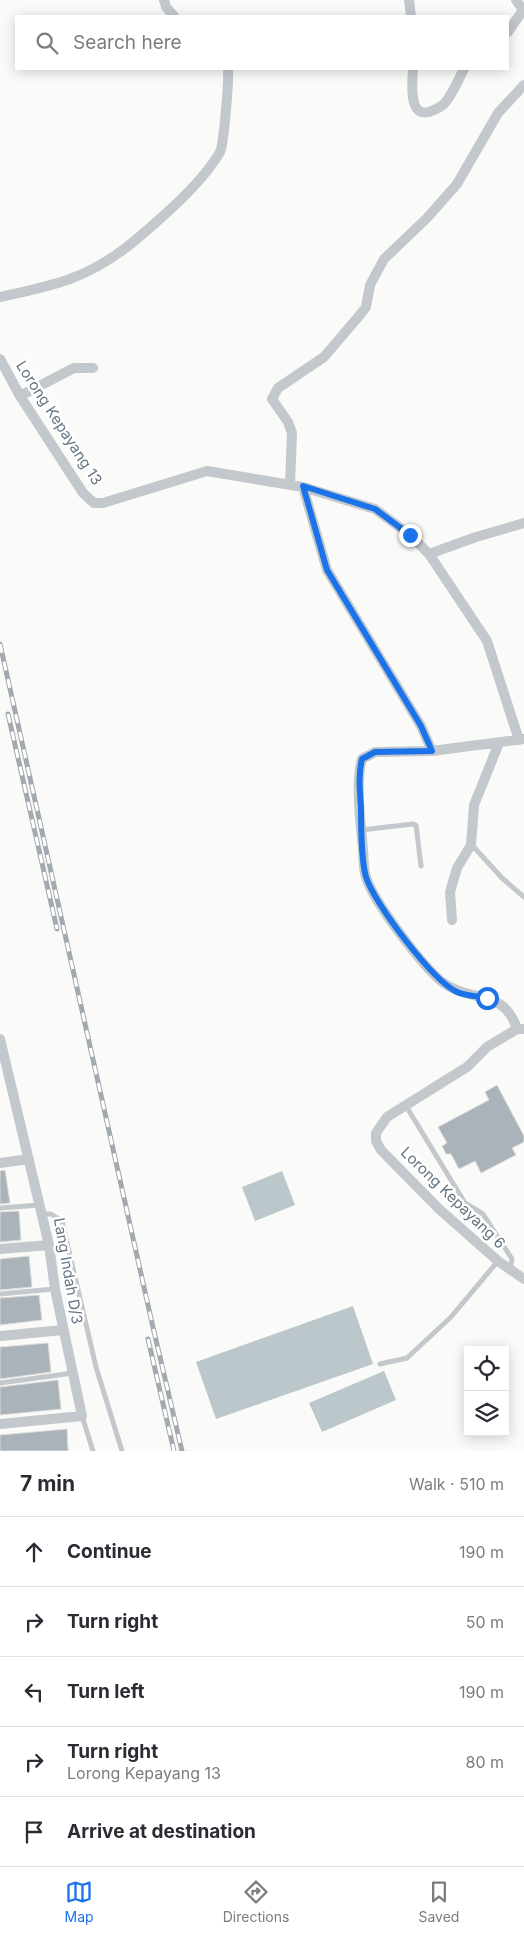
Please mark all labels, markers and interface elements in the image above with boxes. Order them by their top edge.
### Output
search box [15,15,509,70]
icon: search [33,29,61,57]
text: Search here [73,31,182,54]
street label: Lorong Kepayang 13 [12,357,107,488]
route end [399,524,422,547]
route start [476,987,499,1010]
street label: Lorong Kepayang 6 [397,1143,510,1253]
street label: Lang Indah D/3 [50,1216,87,1326]
map controls [464,1346,509,1436]
button: locate [464,1346,509,1391]
button: layers [464,1391,509,1436]
text: 7 min [20,1471,75,1496]
text: Walk · 510 m [409,1474,504,1494]
icon: ahead [20,1538,48,1566]
text: Continue [67,1540,152,1563]
text: 190 m [459,1542,504,1562]
icon: right [20,1608,48,1636]
text: Turn right [67,1610,158,1633]
text: 50 m [466,1612,504,1632]
icon: left [20,1678,48,1706]
text: Turn left [67,1680,145,1703]
text: 190 m [459,1682,504,1702]
text: Turn right [67,1740,158,1763]
icon: right [20,1748,48,1776]
text: 80 m [465,1752,504,1772]
text: Lorong Kepayang 13 [67,1763,221,1783]
icon: arrive [20,1818,48,1846]
text: Arrive at destination [67,1820,256,1843]
tab: Map [65,1878,94,1925]
tab: Directions [223,1878,289,1925]
tab: Saved [418,1878,459,1925]

